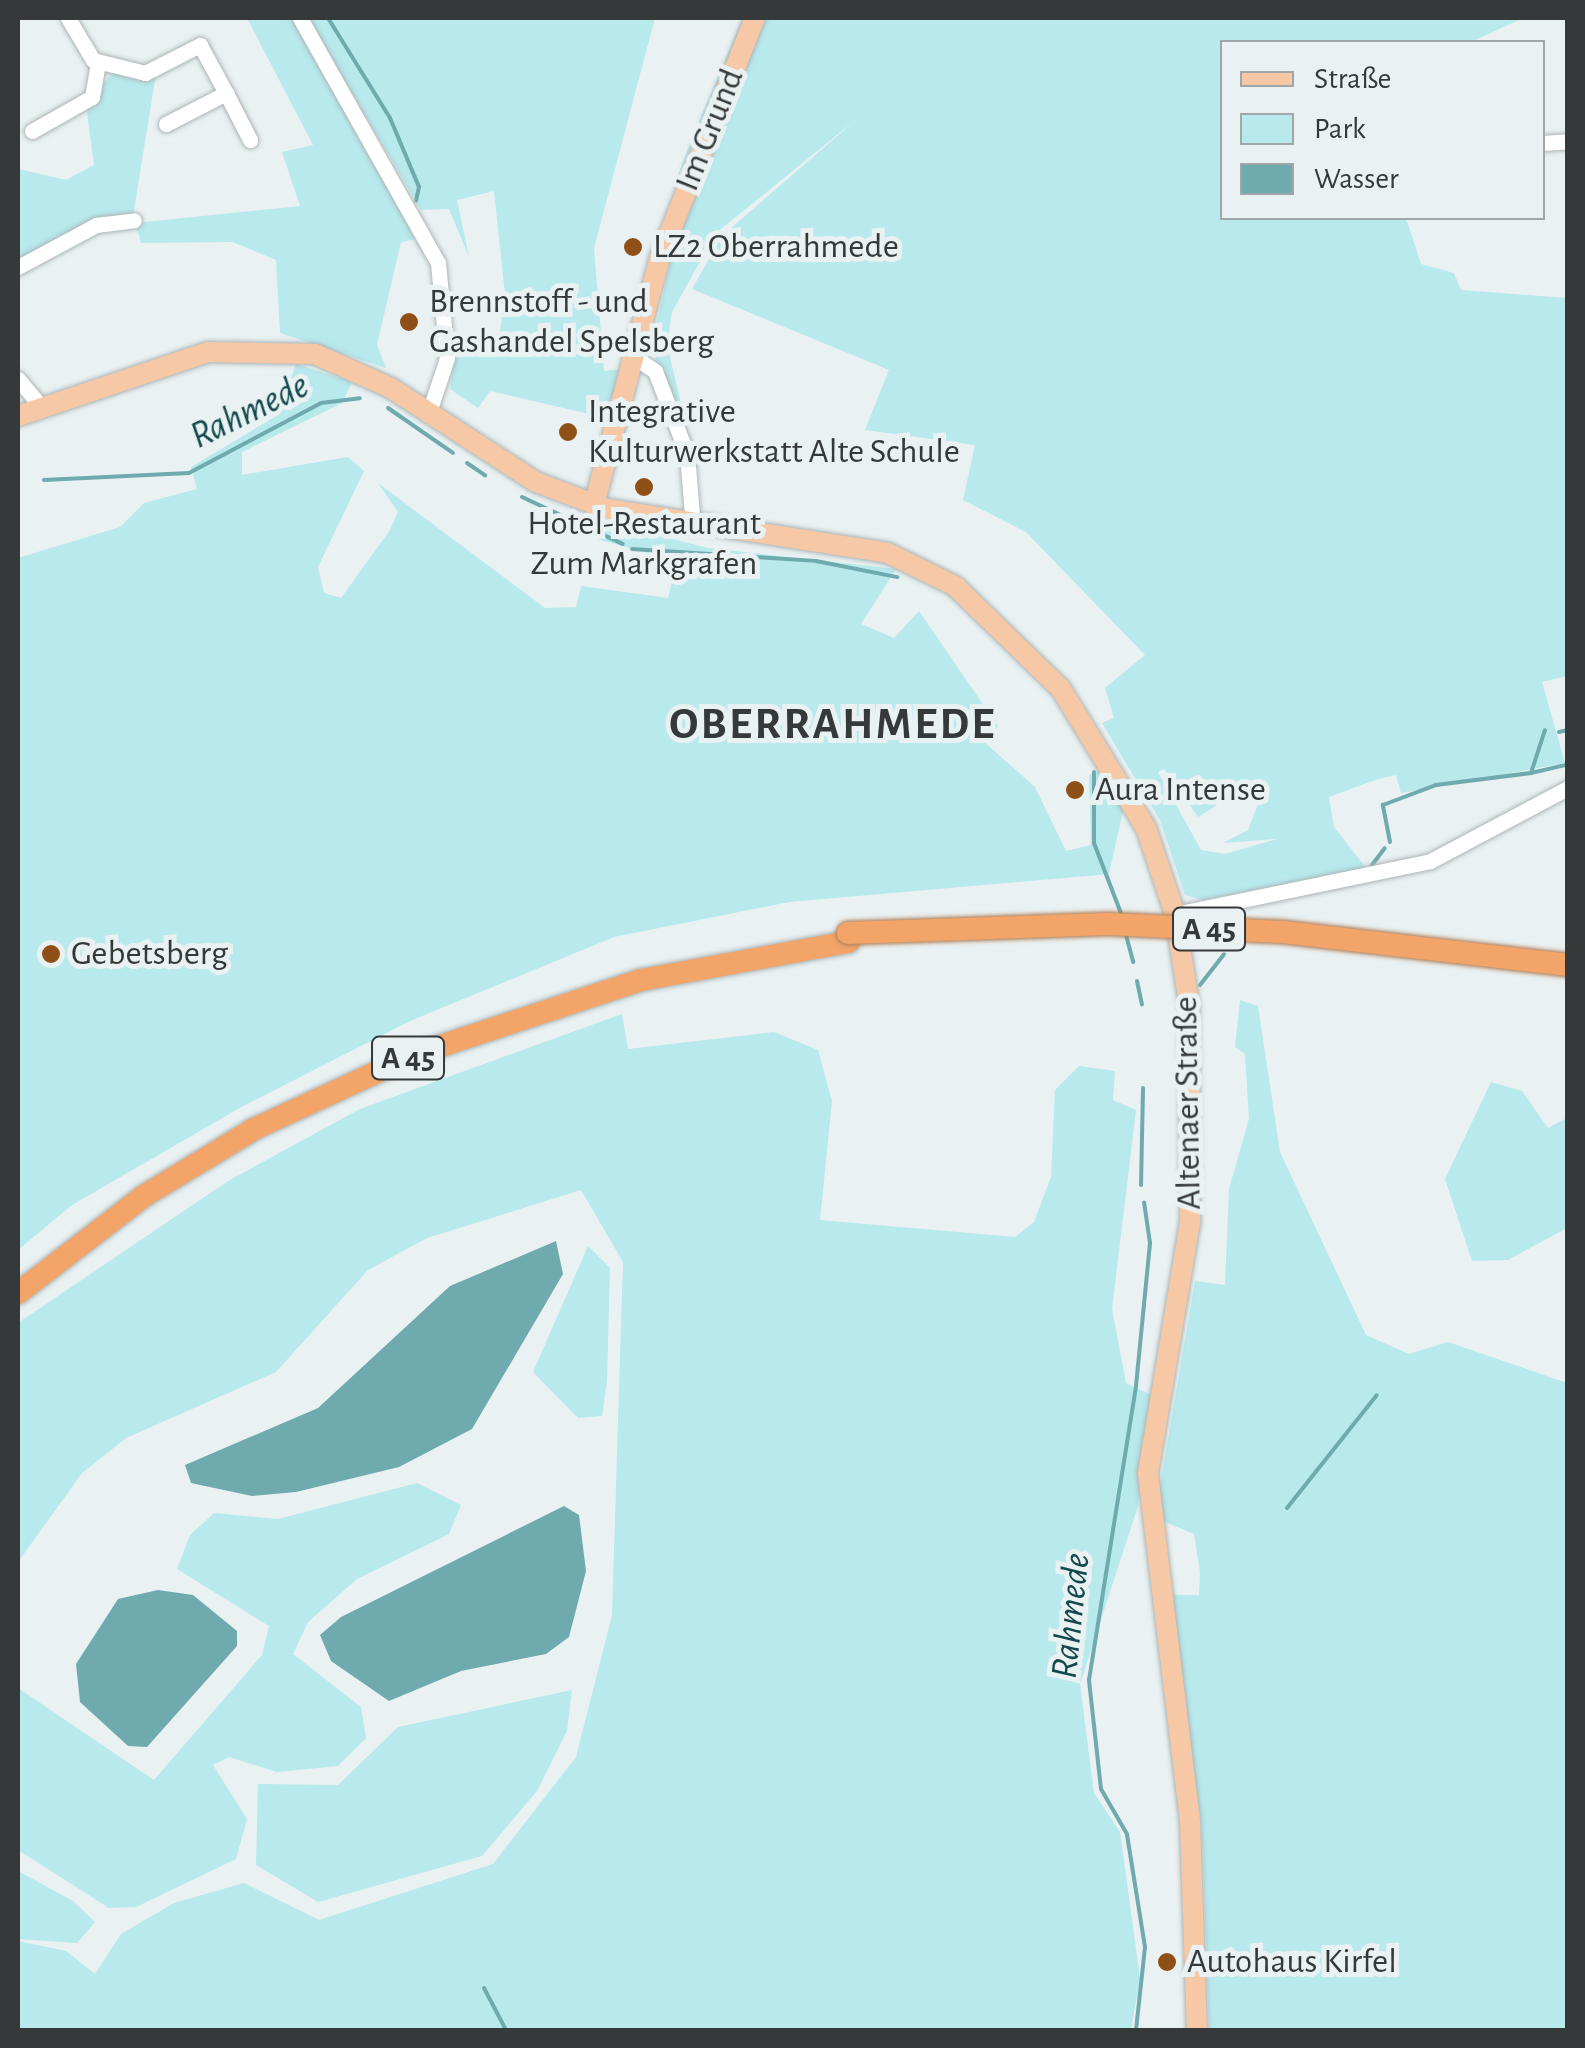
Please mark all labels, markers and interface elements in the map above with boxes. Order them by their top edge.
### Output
legend [1220,40,1545,220]
street label: Im Grund [667,63,753,197]
text: Straße [1314,64,1391,94]
text: Park [1314,114,1366,144]
text: Wasser [1314,164,1399,194]
place label: LZ2 Oberrahmede [653,226,899,268]
marker: LZ2 Oberrahmede [622,236,644,258]
place label: Brennstoff - und Gashandel Spelsberg [429,281,714,363]
marker: Brennstoff - und Gashandel Spelsberg [398,311,420,333]
water label: Rahmede [183,364,317,460]
place label: Integrative Kulturwerkstatt Alte Schule [588,391,960,473]
marker: Integrative Kulturwerkstatt Alte Schule [557,421,579,443]
marker: Hotel-Restaurant Zum Markgrafen [633,476,655,498]
place label: Hotel-Restaurant Zum Markgrafen [527,503,761,585]
district label: OBERRAHMEDE [669,698,997,752]
place label: Aura Intense [1095,769,1266,811]
marker: Aura Intense [1064,779,1086,801]
road number: A 45 [1172,902,1246,956]
place label: Gebetsberg [71,933,228,975]
marker: Gebetsberg [40,943,62,965]
street label: Altenaer Straße [1165,996,1211,1210]
road number: A 45 [370,1031,446,1085]
water label: Rahmede [1043,1551,1101,1681]
place label: Autohaus Kirfel [1187,1941,1397,1983]
marker: Autohaus Kirfel [1156,1951,1178,1973]

